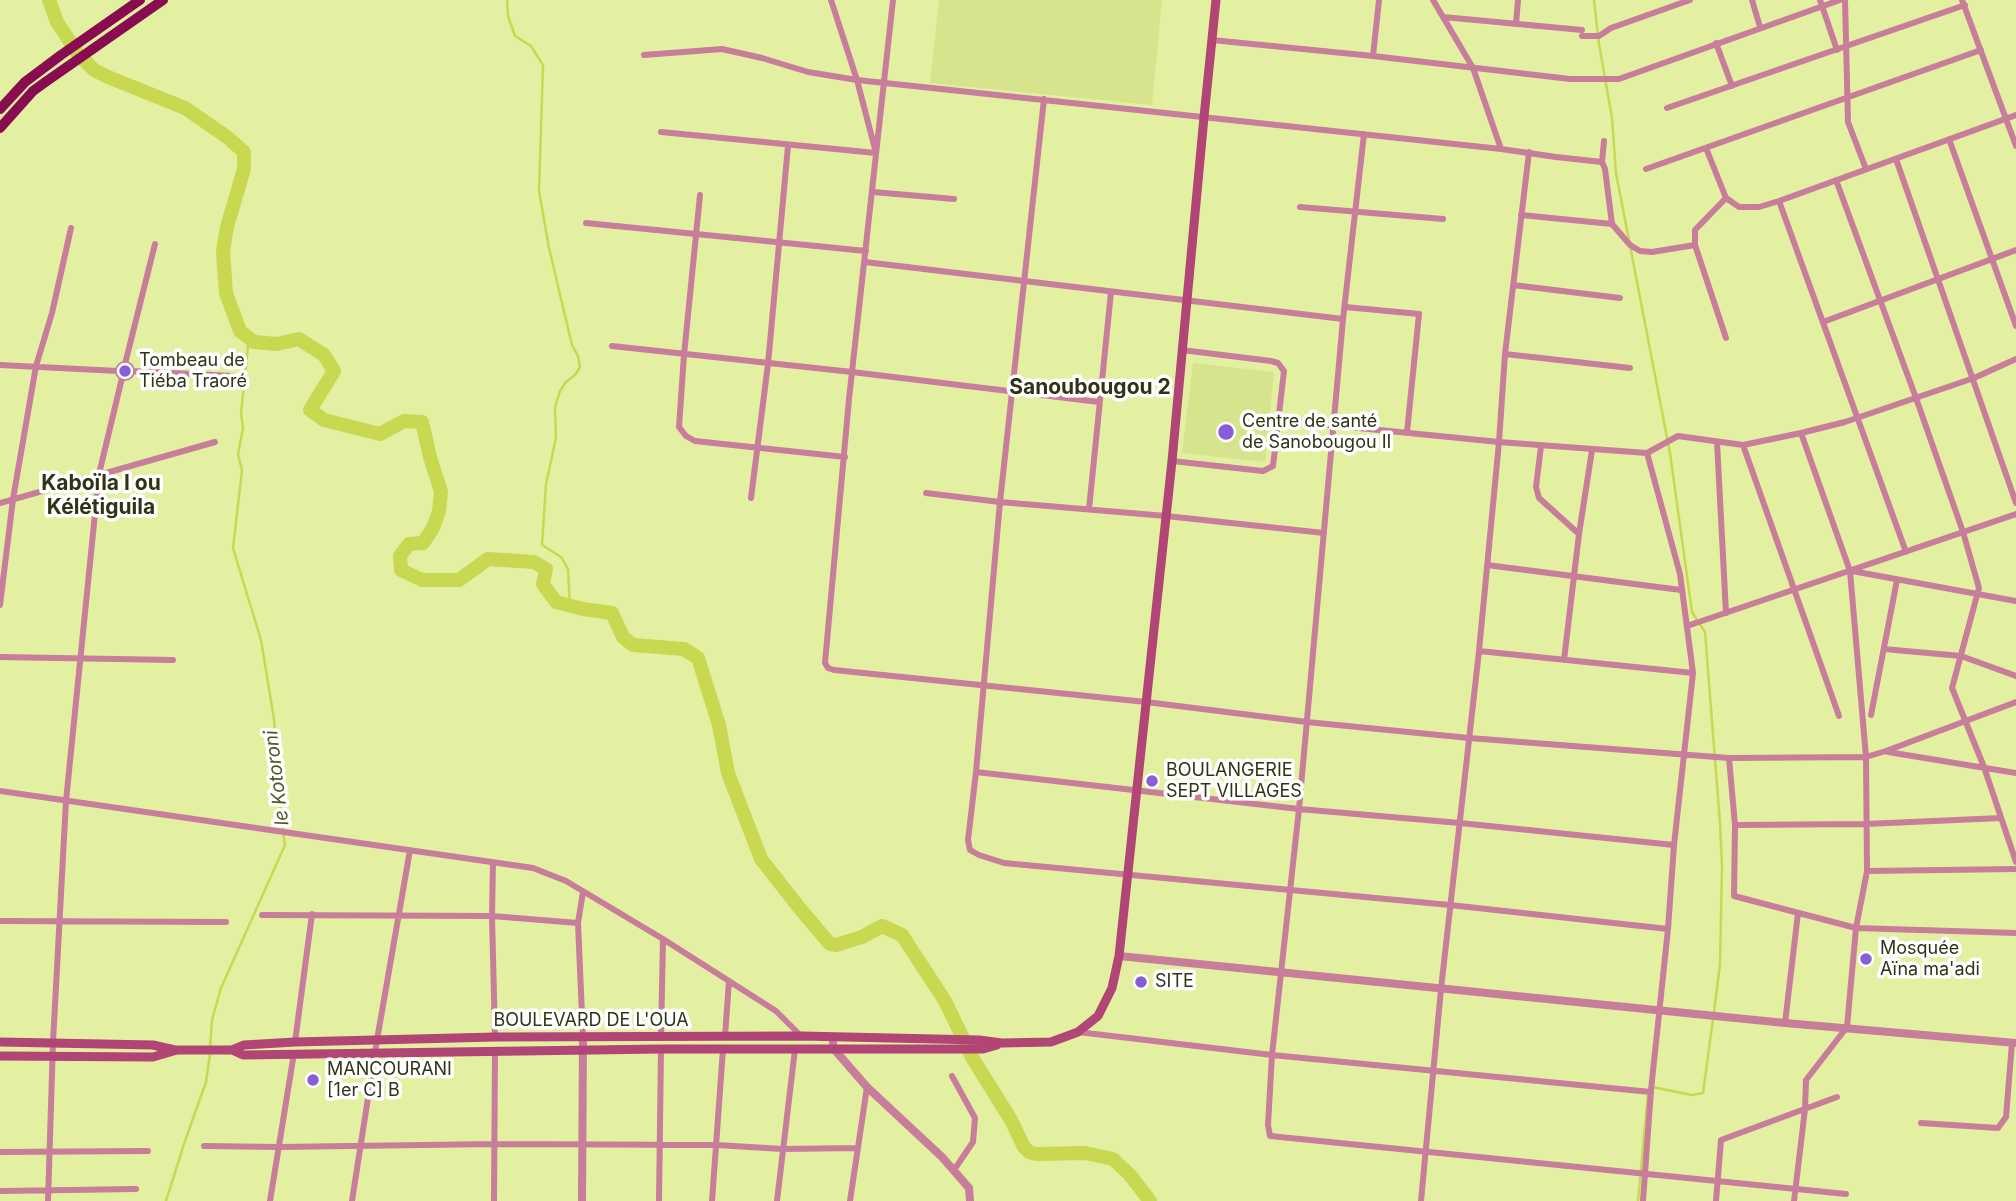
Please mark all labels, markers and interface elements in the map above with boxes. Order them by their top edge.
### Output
place label: Tombeau de Tiéba Traoré [139,350,247,392]
marker: Tombeau de Tiéba Traoré [117,363,133,379]
district label: Sanoubougou 2 [1009,375,1171,401]
place label: Centre de santé de Sanobougou II [1242,411,1391,453]
marker: Centre de santé de Sanobougou II [1216,422,1236,442]
district label: Kaboïla I ou Kélétiguila [41,471,161,521]
water label: le Kotoroni [260,729,294,827]
place label: BOULANGERIE SEPT VILLAGES [1166,760,1302,802]
marker: BOULANGERIE SEPT VILLAGES [1144,773,1160,789]
place label: Mosquée Aïna ma'adi [1880,938,1980,981]
marker: Mosquée Aïna ma'adi [1858,951,1874,967]
place label: SITE [1155,971,1194,993]
marker: SITE [1133,974,1149,990]
street label: BOULEVARD DE L'OUA [493,1010,689,1032]
place label: MANCOURANI [1er C] B [327,1059,452,1102]
marker: MANCOURANI [1er C] B [305,1072,321,1088]

